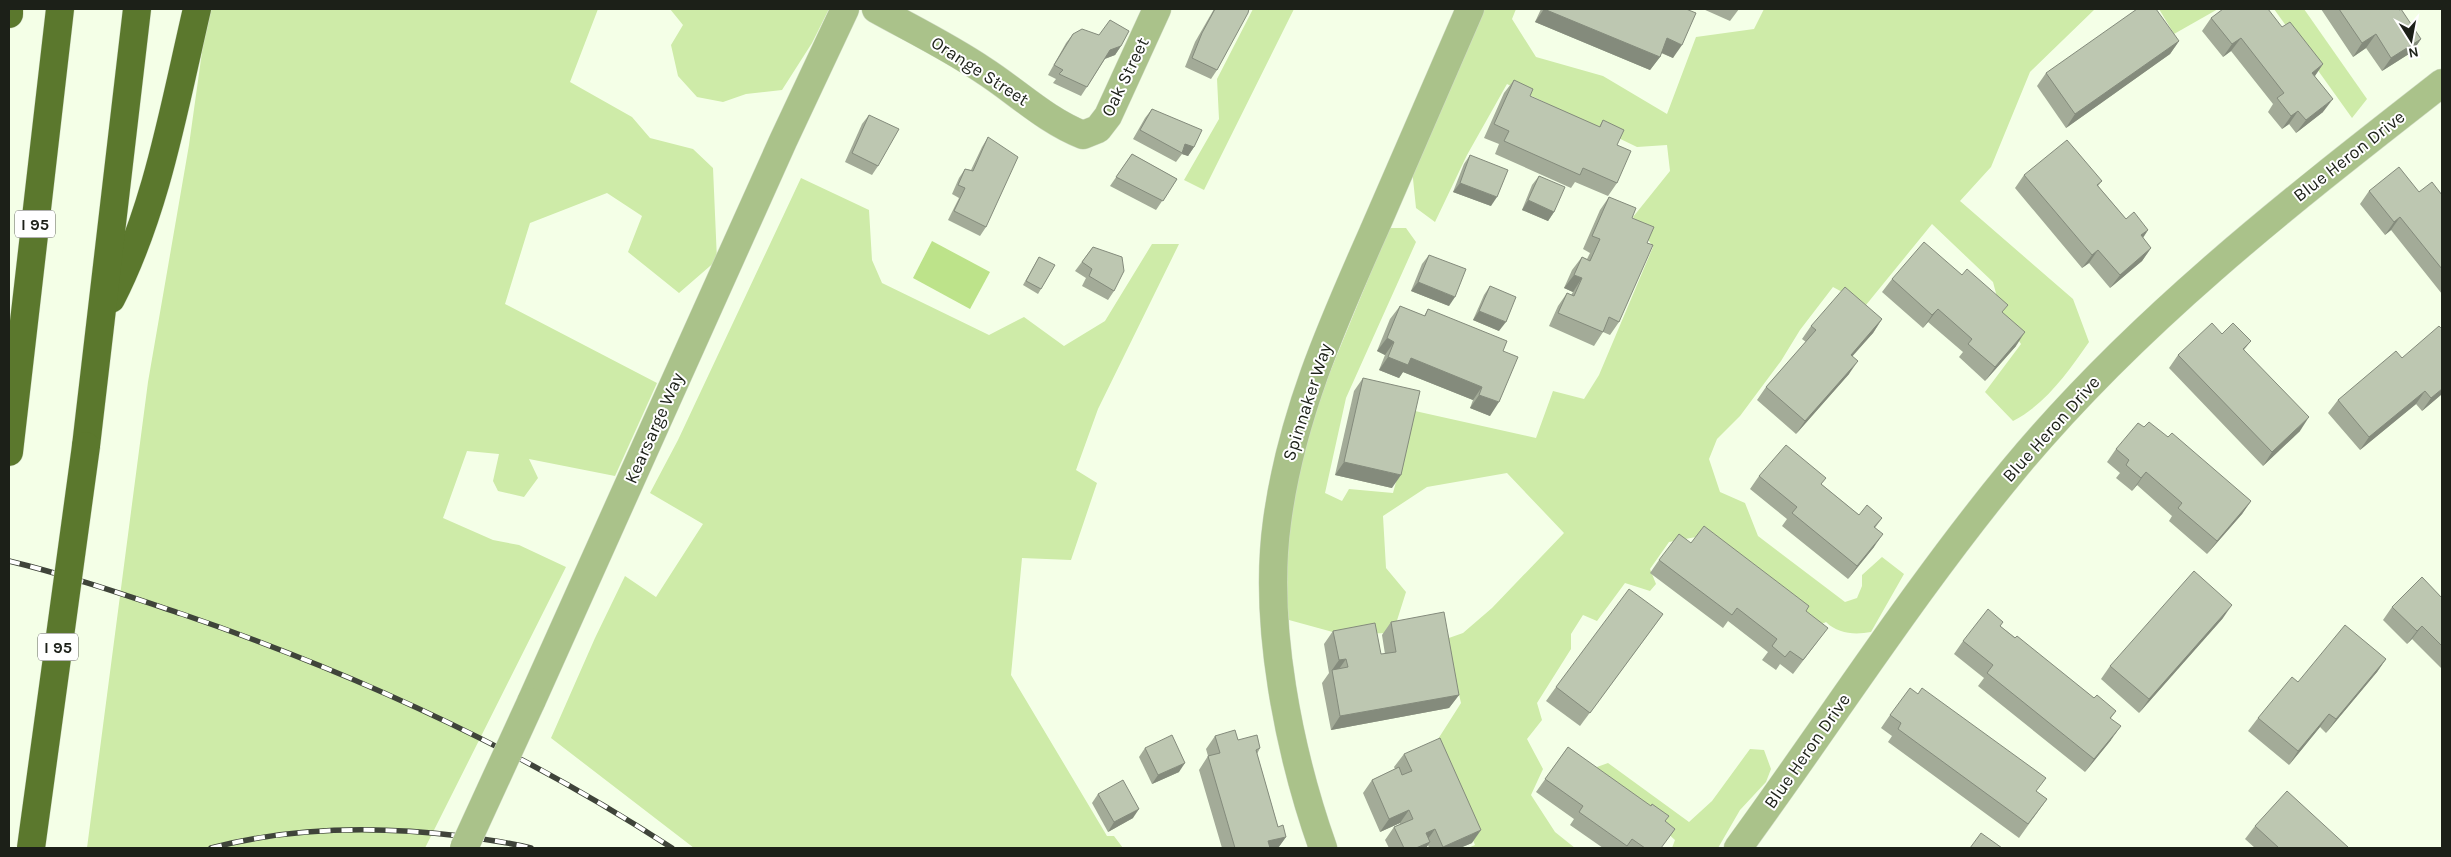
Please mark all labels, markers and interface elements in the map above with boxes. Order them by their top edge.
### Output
north arrow [2386,15,2436,65]
street label: Orange Street [927,31,1033,111]
street label: Oak Street [1096,34,1154,120]
text: N [2407,43,2420,62]
street label: Blue Heron Drive [2289,106,2409,206]
road number: I 95 [15,210,55,238]
street label: Spinnaker Way [1278,340,1337,464]
street label: Kearsarge Way [620,368,689,487]
street label: Blue Heron Drive [1998,371,2104,487]
road number: I 95 [38,634,78,660]
street label: Blue Heron Drive [1759,689,1855,813]

